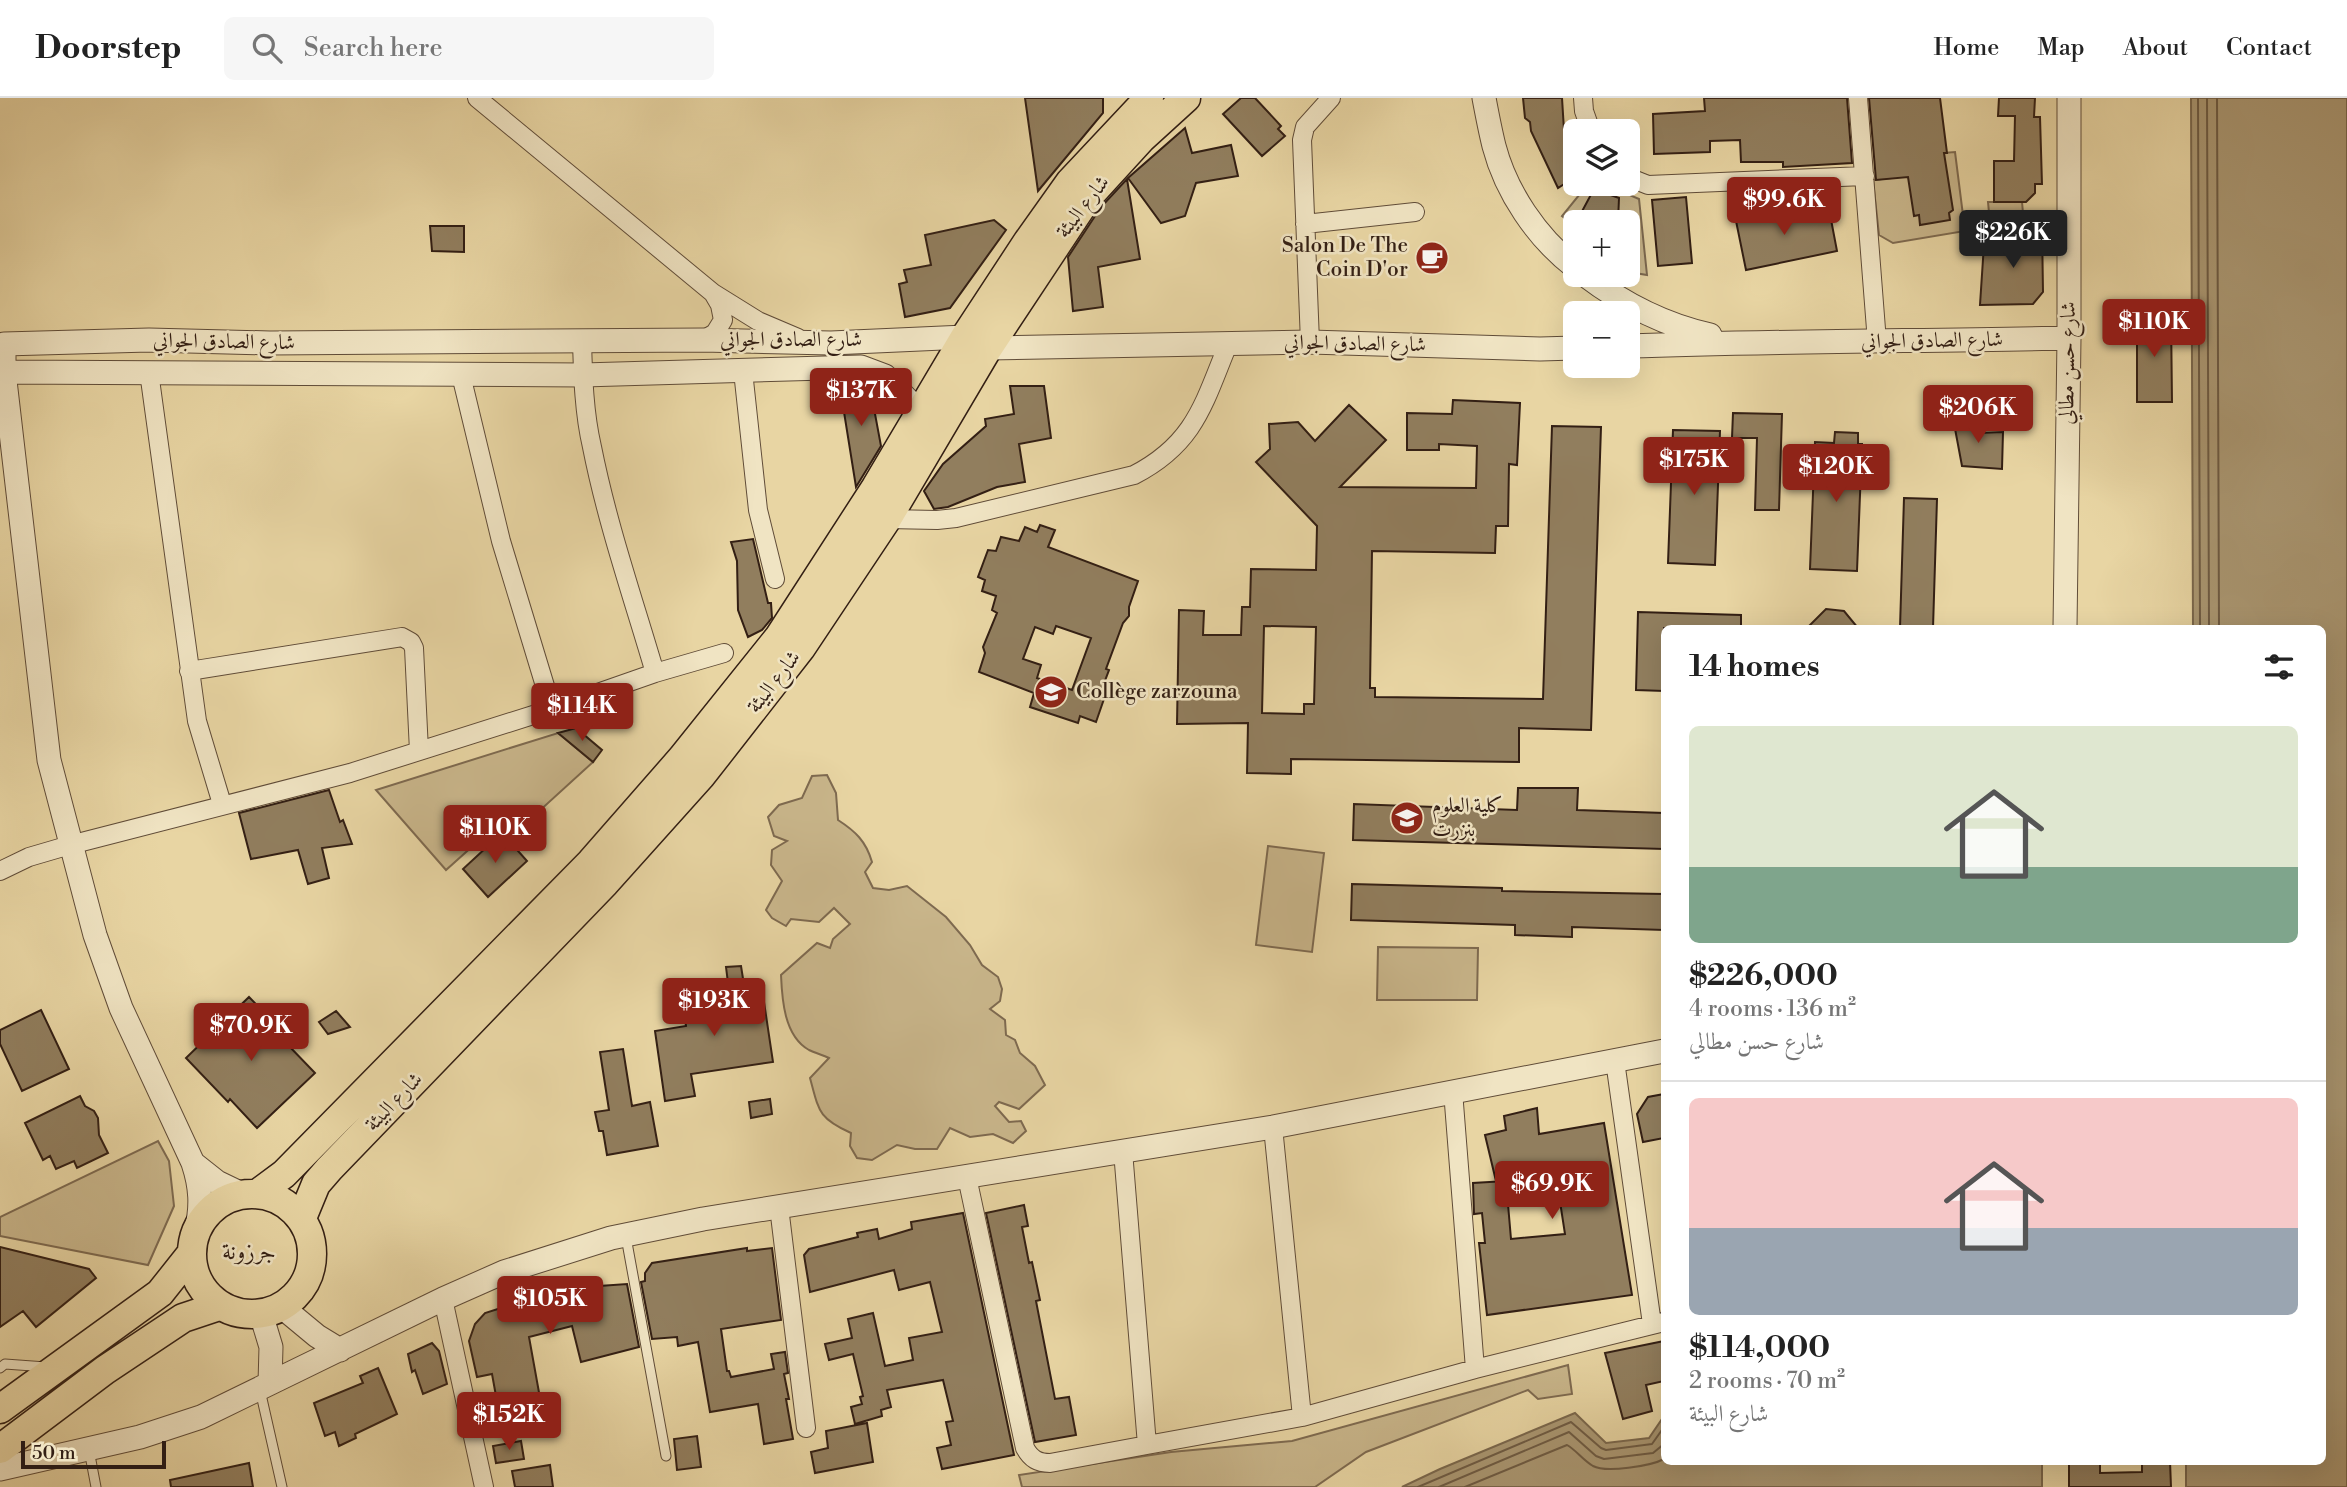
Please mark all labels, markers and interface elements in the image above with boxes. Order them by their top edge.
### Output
search box [224,17,714,80]
text: Doorstep [35,28,182,69]
icon: search [248,29,286,67]
text: Search here [304,32,443,64]
text: Home [1934,33,1999,63]
text: Map [2037,33,2085,63]
text: About [2123,33,2188,63]
text: Contact [2226,33,2312,63]
map controls [1563,119,1640,378]
button: layers [1563,119,1640,196]
street label: شارع البيئة [1050,170,1119,246]
pin: $99.6K [1727,178,1841,237]
text: $99.6K [1743,186,1825,214]
button: + [1563,210,1640,287]
pin: $226K [1964,211,2062,270]
text: $226K [1975,219,2051,247]
place label: Salon De The Coin D'or [1282,233,1408,283]
cafe icon: Salon De The Coin D'or [1413,239,1451,277]
pin: $110K [2105,300,2203,359]
button: − [1563,301,1640,378]
street label: شارع حسن مطالي [2054,301,2086,425]
text: $110K [2118,308,2190,336]
street label: شارع الصادق الجواني [720,327,862,357]
street label: شارع الصادق الجواني [1861,327,2003,359]
street label: شارع الصادق الجواني [153,328,295,360]
street label: شارع الصادق الجواني [1284,330,1426,362]
pin: $137K [812,368,910,428]
text: $137K [826,377,896,405]
pin: $206K [1929,386,2027,445]
text: $206K [1939,394,2017,422]
pin: $175K [1645,438,1743,497]
pin: $120K [1787,444,1885,504]
text: $175K [1659,446,1729,474]
text: $120K [1799,453,1873,481]
street label: شارع البيئة [741,645,810,721]
text: 14 homes [1689,648,1820,686]
icon: filters [2260,648,2298,686]
school or university icon: Collège zarzouna [1032,673,1070,711]
place label: Collège zarzouna [1076,679,1238,705]
pin: $114K [533,684,631,743]
text: $114K [547,692,617,720]
icon: home [1931,771,2057,897]
place label: كلية العلوم بنزرت [1432,793,1503,843]
school or university icon: كلية العلوم بنزرت [1388,799,1426,837]
pin: $110K [446,806,544,865]
text: $110K [459,814,531,842]
text: $226,000 [1689,957,1838,995]
pin: $193K [665,978,763,1038]
text: $193K [678,987,750,1015]
text: 4 rooms · 136 m² [1689,995,1856,1023]
pin: $70.9K [194,1004,308,1063]
text: $70.9K [210,1012,292,1040]
text: شارع حسن مطالي [1689,1028,1824,1056]
street label: شارع البيئة [360,1067,431,1140]
icon: home [1931,1143,2057,1269]
pin: $69.9K [1495,1162,1609,1221]
text: $69.9K [1511,1170,1593,1198]
district label: جرزونة [222,1237,276,1267]
pin: $105K [501,1276,599,1336]
text: $105K [513,1285,587,1313]
text: $114,000 [1689,1329,1830,1367]
text: 2 rooms · 70 m² [1689,1367,1845,1395]
pin: $152K [460,1392,558,1452]
text: شارع البيئة [1689,1400,1768,1428]
text: $152K [473,1401,545,1429]
scale bar [21,1438,166,1470]
text: 50 m [32,1441,76,1465]

